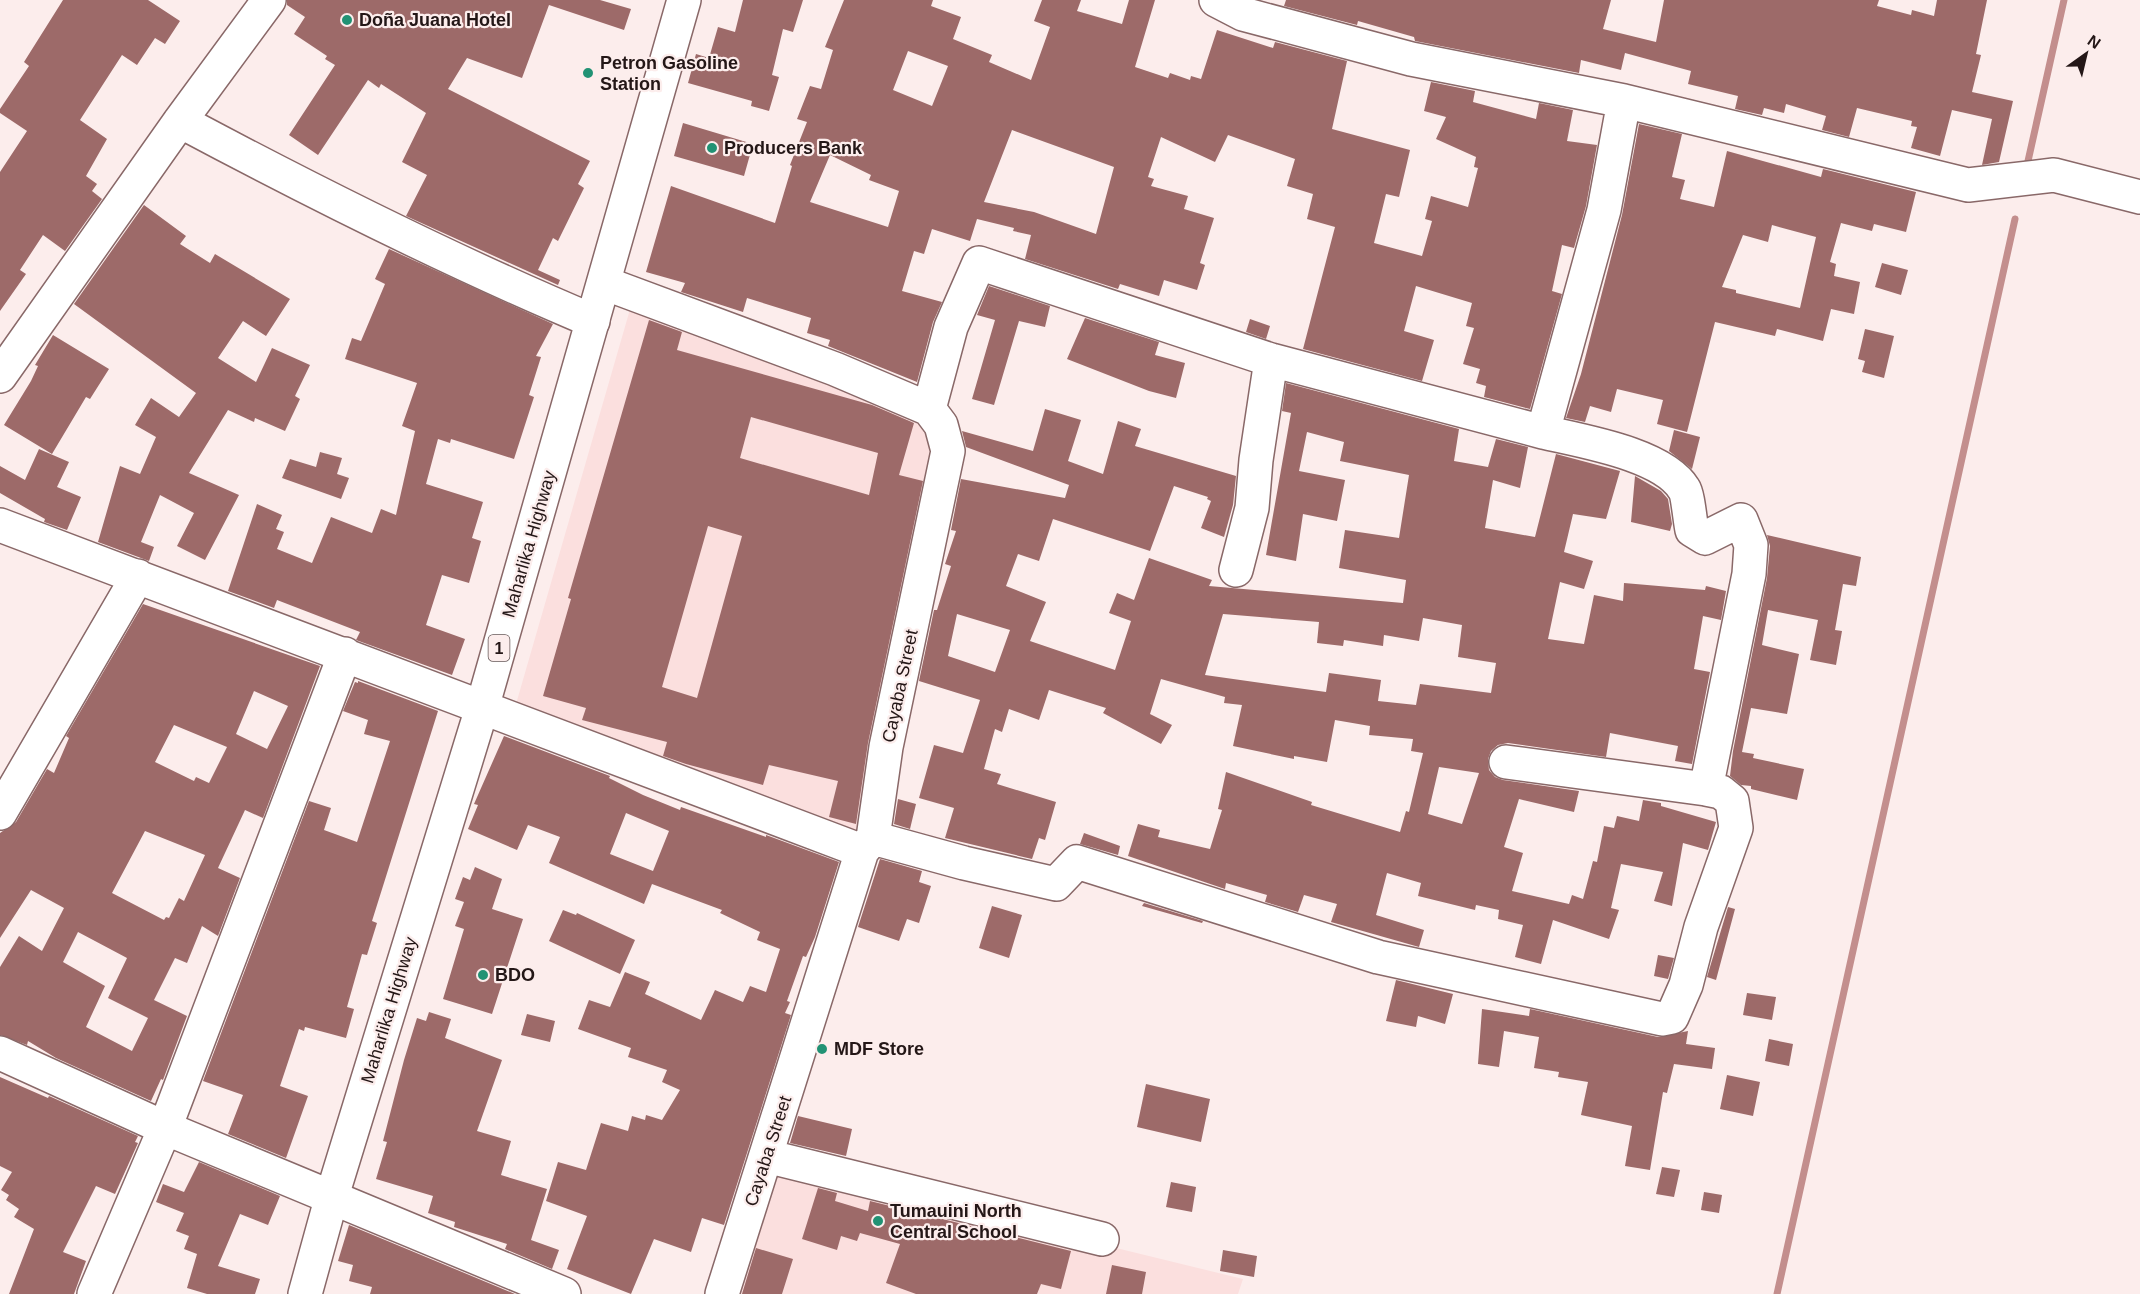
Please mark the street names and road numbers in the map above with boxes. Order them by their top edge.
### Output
street label: Maharlika Highway [498,468,560,620]
street label: Cayaba Street [878,628,922,744]
road number: 1 [488,635,510,661]
street label: Maharlika Highway [357,934,421,1086]
street label: Cayaba Street [741,1093,795,1209]

